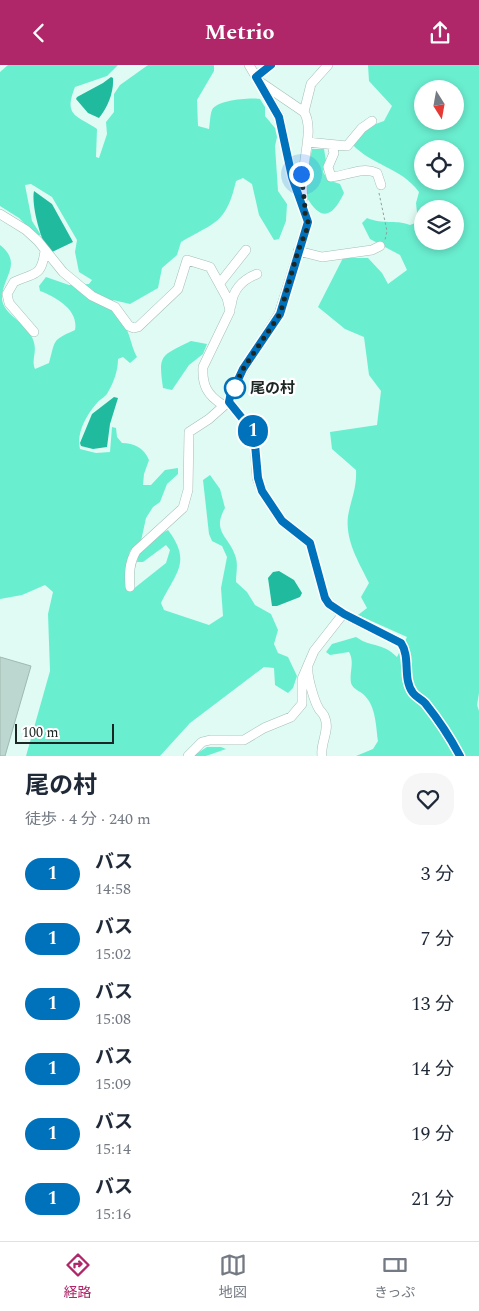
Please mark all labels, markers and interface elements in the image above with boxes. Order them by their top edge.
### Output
text: Metrio [204,16,275,49]
icon: back [25,19,53,47]
icon: share [426,19,454,47]
north arrow [414,80,464,130]
map controls [414,80,464,250]
button: locate [414,140,464,190]
your location [289,162,314,187]
button: layers [414,200,464,250]
marker: 尾の村 [224,377,246,399]
place label: 尾の村 [250,377,295,400]
line badge: 1 [237,415,269,447]
text: 1 [248,417,258,444]
scale bar [15,721,114,744]
text: 100 m [22,722,59,743]
text: 尾の村 [25,768,97,804]
button: heart [402,773,454,825]
text: 徒歩 · 4 分 · 240 m [25,807,151,831]
text: バス [95,848,133,877]
text: 1 [47,860,58,887]
text: 3 分 [421,860,454,889]
text: 14:58 [95,877,131,901]
text: バス [95,913,133,942]
text: 1 [47,925,58,952]
text: 7 分 [421,925,454,954]
text: 15:02 [95,942,131,966]
text: バス [95,978,133,1007]
text: 1 [47,990,58,1017]
text: 13 分 [411,990,454,1019]
text: 15:08 [95,1007,131,1031]
text: バス [95,1043,133,1072]
text: 1 [47,1055,58,1082]
text: 14 分 [411,1055,454,1084]
text: 15:09 [95,1072,131,1096]
text: バス [95,1108,133,1137]
text: 1 [47,1120,58,1147]
text: 19 分 [411,1120,454,1149]
text: 15:14 [95,1137,131,1161]
text: バス [95,1173,133,1202]
text: 1 [47,1185,58,1212]
text: 21 分 [411,1185,454,1214]
text: 15:16 [95,1202,131,1226]
tab: 経路 [64,1251,92,1303]
tab: 地図 [219,1251,247,1303]
tab: きっぷ [374,1251,415,1303]

